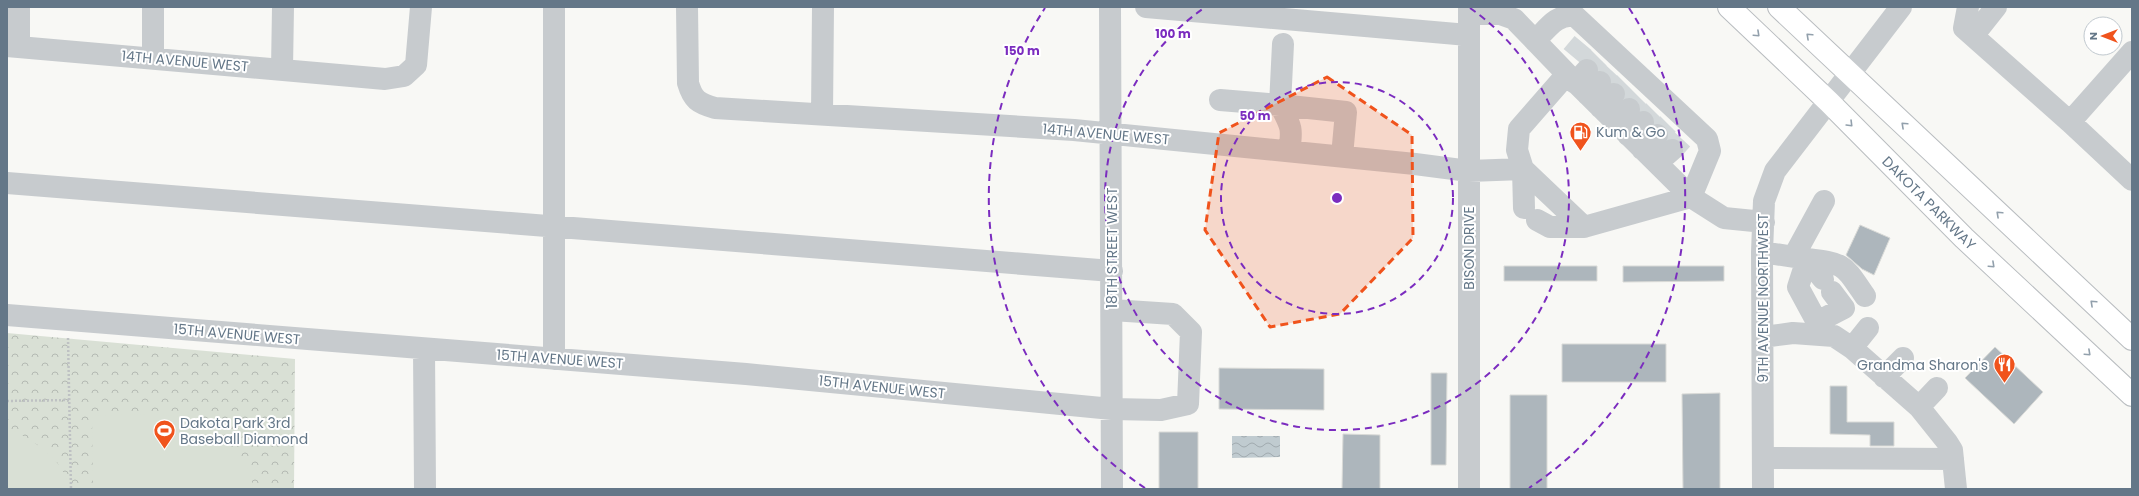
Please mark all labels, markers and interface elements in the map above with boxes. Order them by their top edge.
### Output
north arrow [2083,16,2123,56]
text: 100 m [1155,25,1191,42]
one-way arrow [1752,29,1760,37]
text: N [2085,32,2101,40]
one-way arrow [1806,33,1814,40]
text: 150 m [1004,42,1040,59]
street label: 14TH AVENUE WEST [121,45,250,77]
text: 50 m [1240,107,1271,124]
street label: 14TH AVENUE WEST [1042,118,1171,150]
fuel station icon: Kum & Go [1568,119,1594,152]
one-way arrow [1845,119,1853,127]
place label: Kum & Go [1596,122,1665,142]
one-way arrow [1901,122,1909,129]
street label: DAKOTA PARKWAY [1878,152,1980,254]
street label: 18TH STREET WEST [1102,187,1122,308]
centre of rings [1330,191,1344,205]
street label: BISON DRIVE [1459,206,1479,290]
one-way arrow [1996,211,2004,219]
street label: 9TH AVENUE NORTHWEST [1753,213,1773,383]
one-way arrow [1987,260,1995,268]
one-way arrow [2090,300,2098,308]
street label: 15TH AVENUE WEST [173,318,302,350]
street label: 15TH AVENUE WEST [496,345,625,373]
one-way arrow [2083,349,2091,356]
restaurant icon: Grandma Sharon's [1991,352,2017,385]
place label: Grandma Sharon's [1857,355,1988,375]
street label: 15TH AVENUE WEST [818,370,947,404]
place label: Dakota Park 3rd Baseball Diamond [180,413,308,449]
sports icon: Dakota Park 3rd Baseball Diamond [151,418,177,451]

